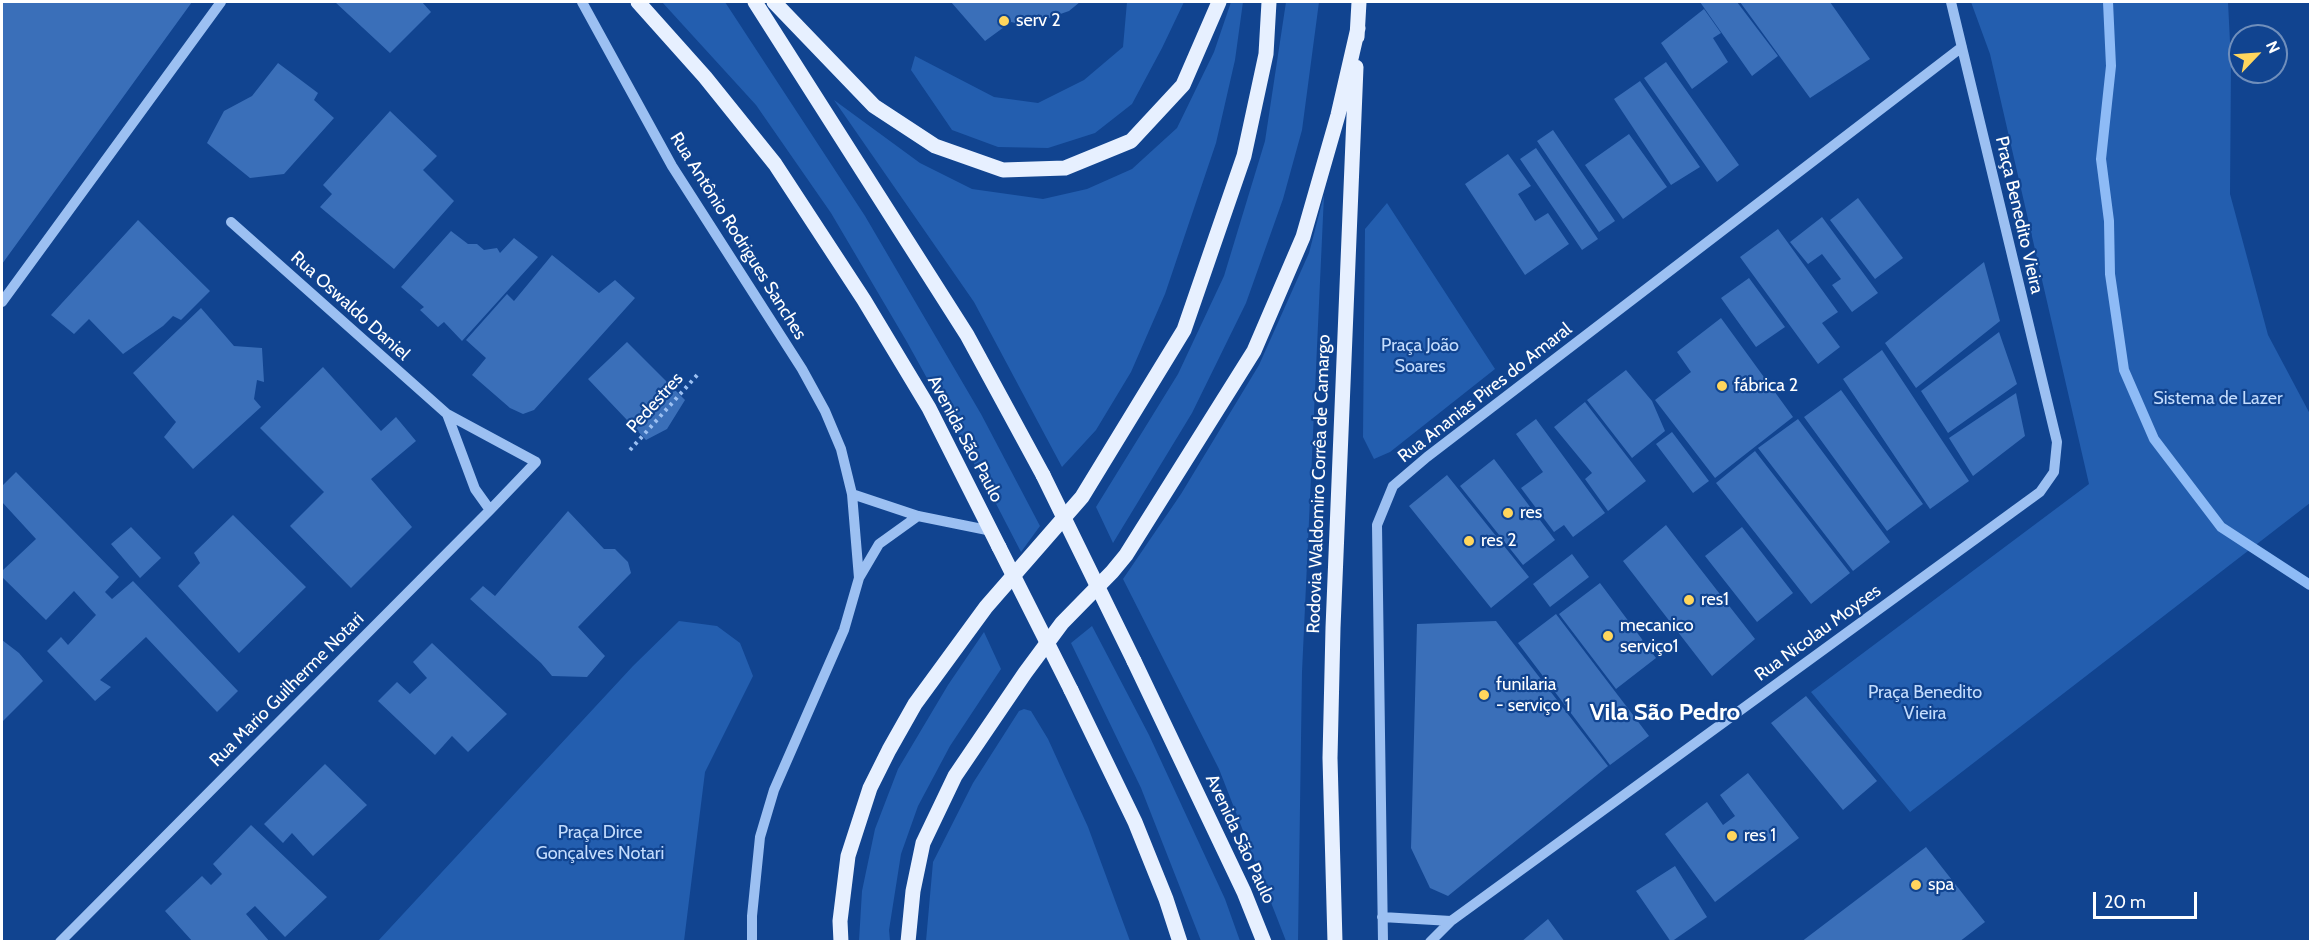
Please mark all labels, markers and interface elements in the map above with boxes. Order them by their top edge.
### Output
place label: serv 2 [1016,10,1061,32]
marker: serv 2 [997,14,1011,28]
north arrow [2228,24,2288,84]
text: N [2262,38,2284,56]
street label: Rua Antônio Rodrigues Sanches [665,128,811,344]
street label: Praça Benedito Vieira [1990,134,2048,296]
street label: Rua Oswaldo Daniel [286,247,414,365]
street label: Rua Ananias Pires do Amaral [1394,318,1576,468]
street label: Rodovia Waldomiro Corrêa de Camargo [1303,334,1335,634]
park label: Praça João Soares [1381,335,1459,378]
street label: Pedestres [622,368,688,438]
street label: Avenida São Paulo [923,372,1007,506]
place label: fábrica 2 [1734,375,1798,397]
marker: fábrica 2 [1715,379,1729,393]
park label: Sistema de Lazer [2153,388,2283,410]
place label: res [1520,502,1542,524]
marker: res [1501,506,1515,520]
place label: res 2 [1481,530,1517,552]
marker: res 2 [1462,534,1476,548]
street label: Rua Nicolau Moyses [1751,580,1885,686]
place label: res1 [1701,589,1729,611]
marker: res1 [1682,593,1696,607]
street label: Rua Mario Guilherme Notari [205,608,369,772]
place label: mecanico serviço1 [1620,615,1694,658]
marker: mecanico serviço1 [1601,629,1615,643]
place label: funilaria - serviço 1 [1496,674,1571,716]
park label: Praça Benedito Vieira [1868,682,1982,724]
marker: funilaria - serviço 1 [1477,688,1491,702]
district label: Vila São Pedro [1590,699,1740,727]
street label: Avenida São Paulo [1201,771,1279,907]
park label: Praça Dirce Gonçalves Notari [536,822,664,864]
place label: res 1 [1744,825,1776,847]
marker: res 1 [1725,829,1739,843]
place label: spa [1928,874,1954,896]
marker: spa [1909,878,1923,892]
scale bar [2096,880,2200,918]
text: 20 m [2104,891,2146,913]

